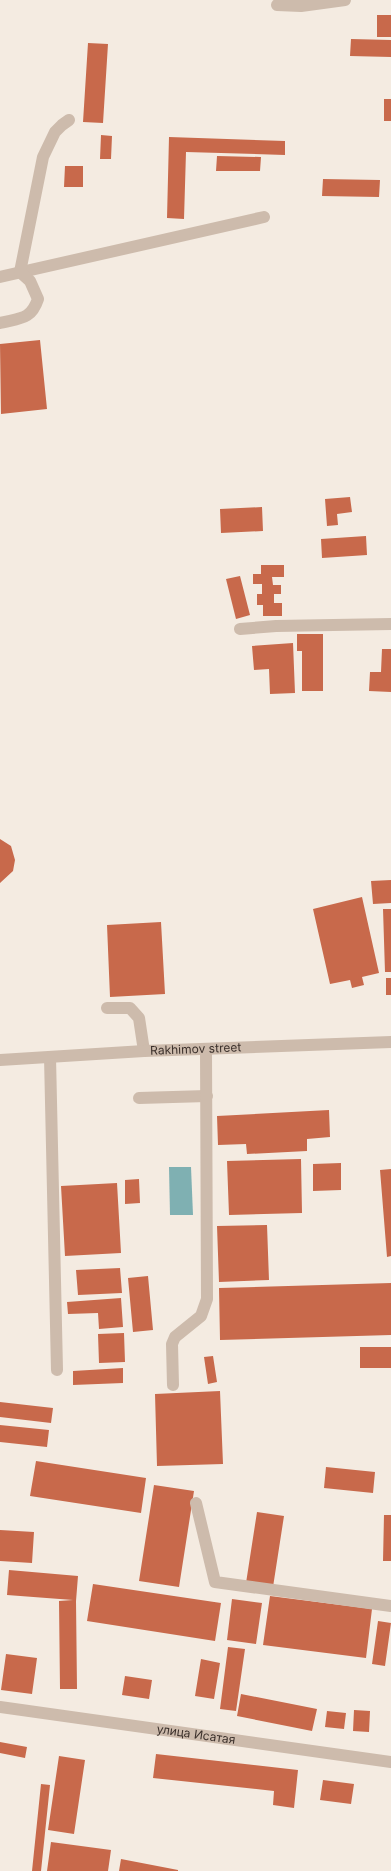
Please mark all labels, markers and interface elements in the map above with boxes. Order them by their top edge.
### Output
street label: Rakhimov street [150,1039,242,1058]
street label: улица Исатая [156,1721,236,1747]

